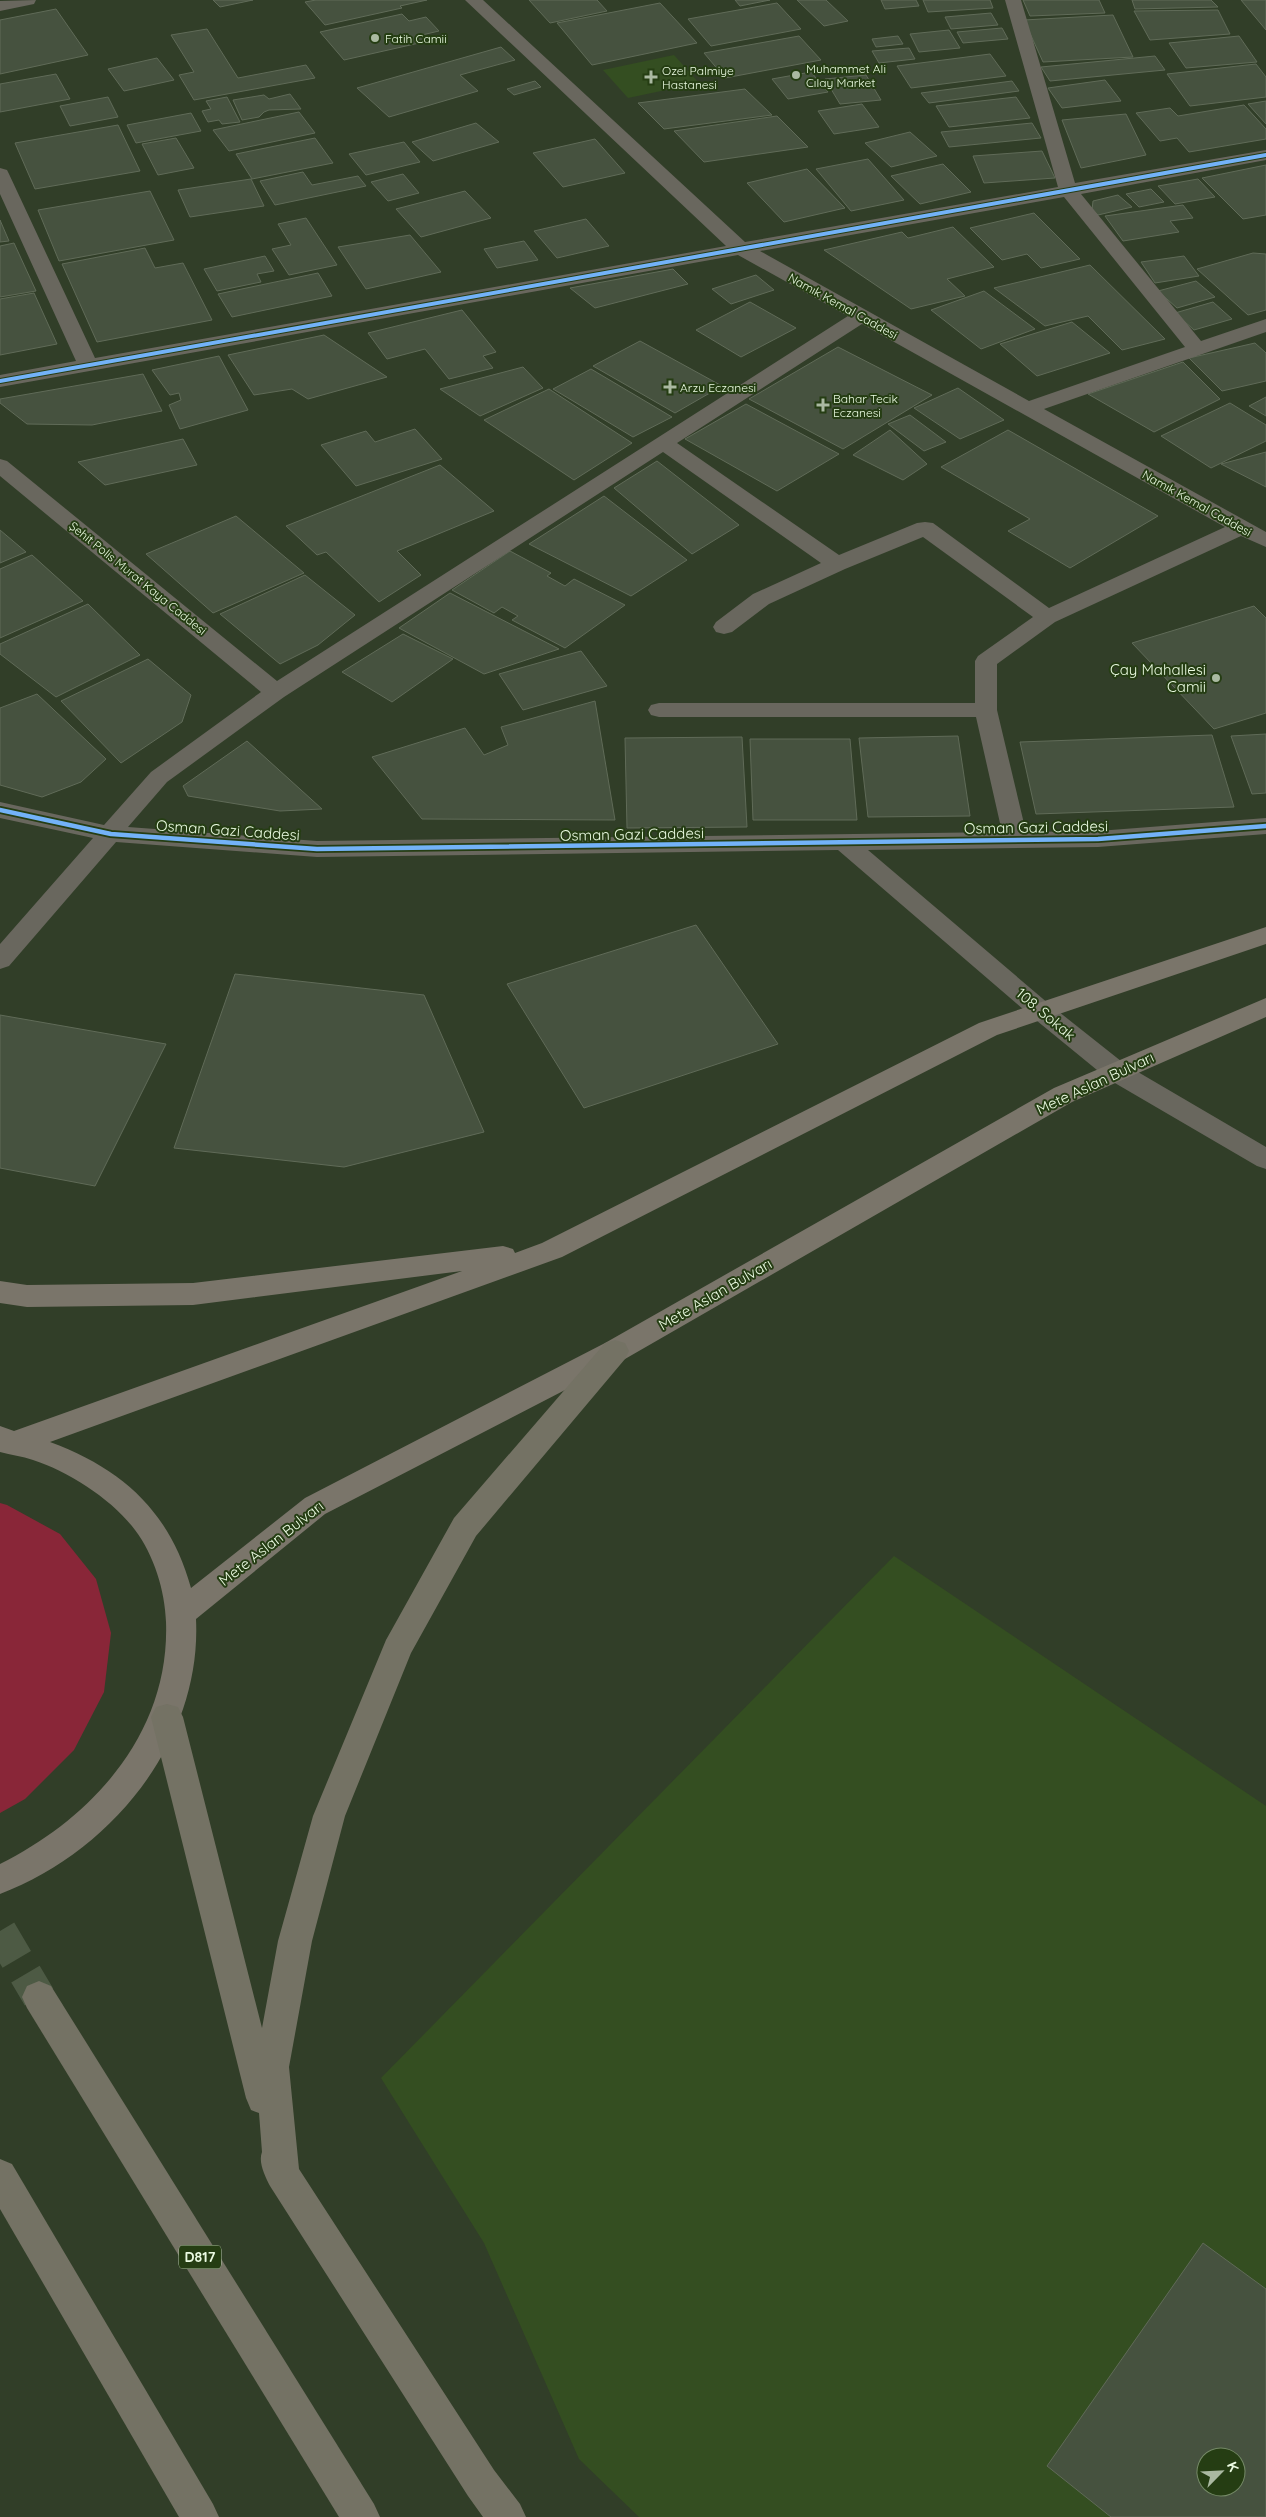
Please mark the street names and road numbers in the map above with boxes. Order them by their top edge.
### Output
street label: Namık Kemal Caddesi [786,270,900,342]
street label: Namık Kemal Caddesi [1140,467,1254,539]
street label: Şehit Polis Murat Kaya Caddesi [66,518,210,638]
street label: Osman Gazi Caddesi [155,815,301,845]
street label: Osman Gazi Caddesi [964,816,1108,838]
street label: Osman Gazi Caddesi [560,823,704,845]
street label: 108. Sokak [1012,984,1080,1044]
street label: Mete Aslan Bulvarı [1033,1047,1157,1119]
street label: Mete Aslan Bulvarı [655,1254,775,1334]
street label: Mete Aslan Bulvarı [215,1496,327,1590]
road number: D817 [179,2246,221,2268]

